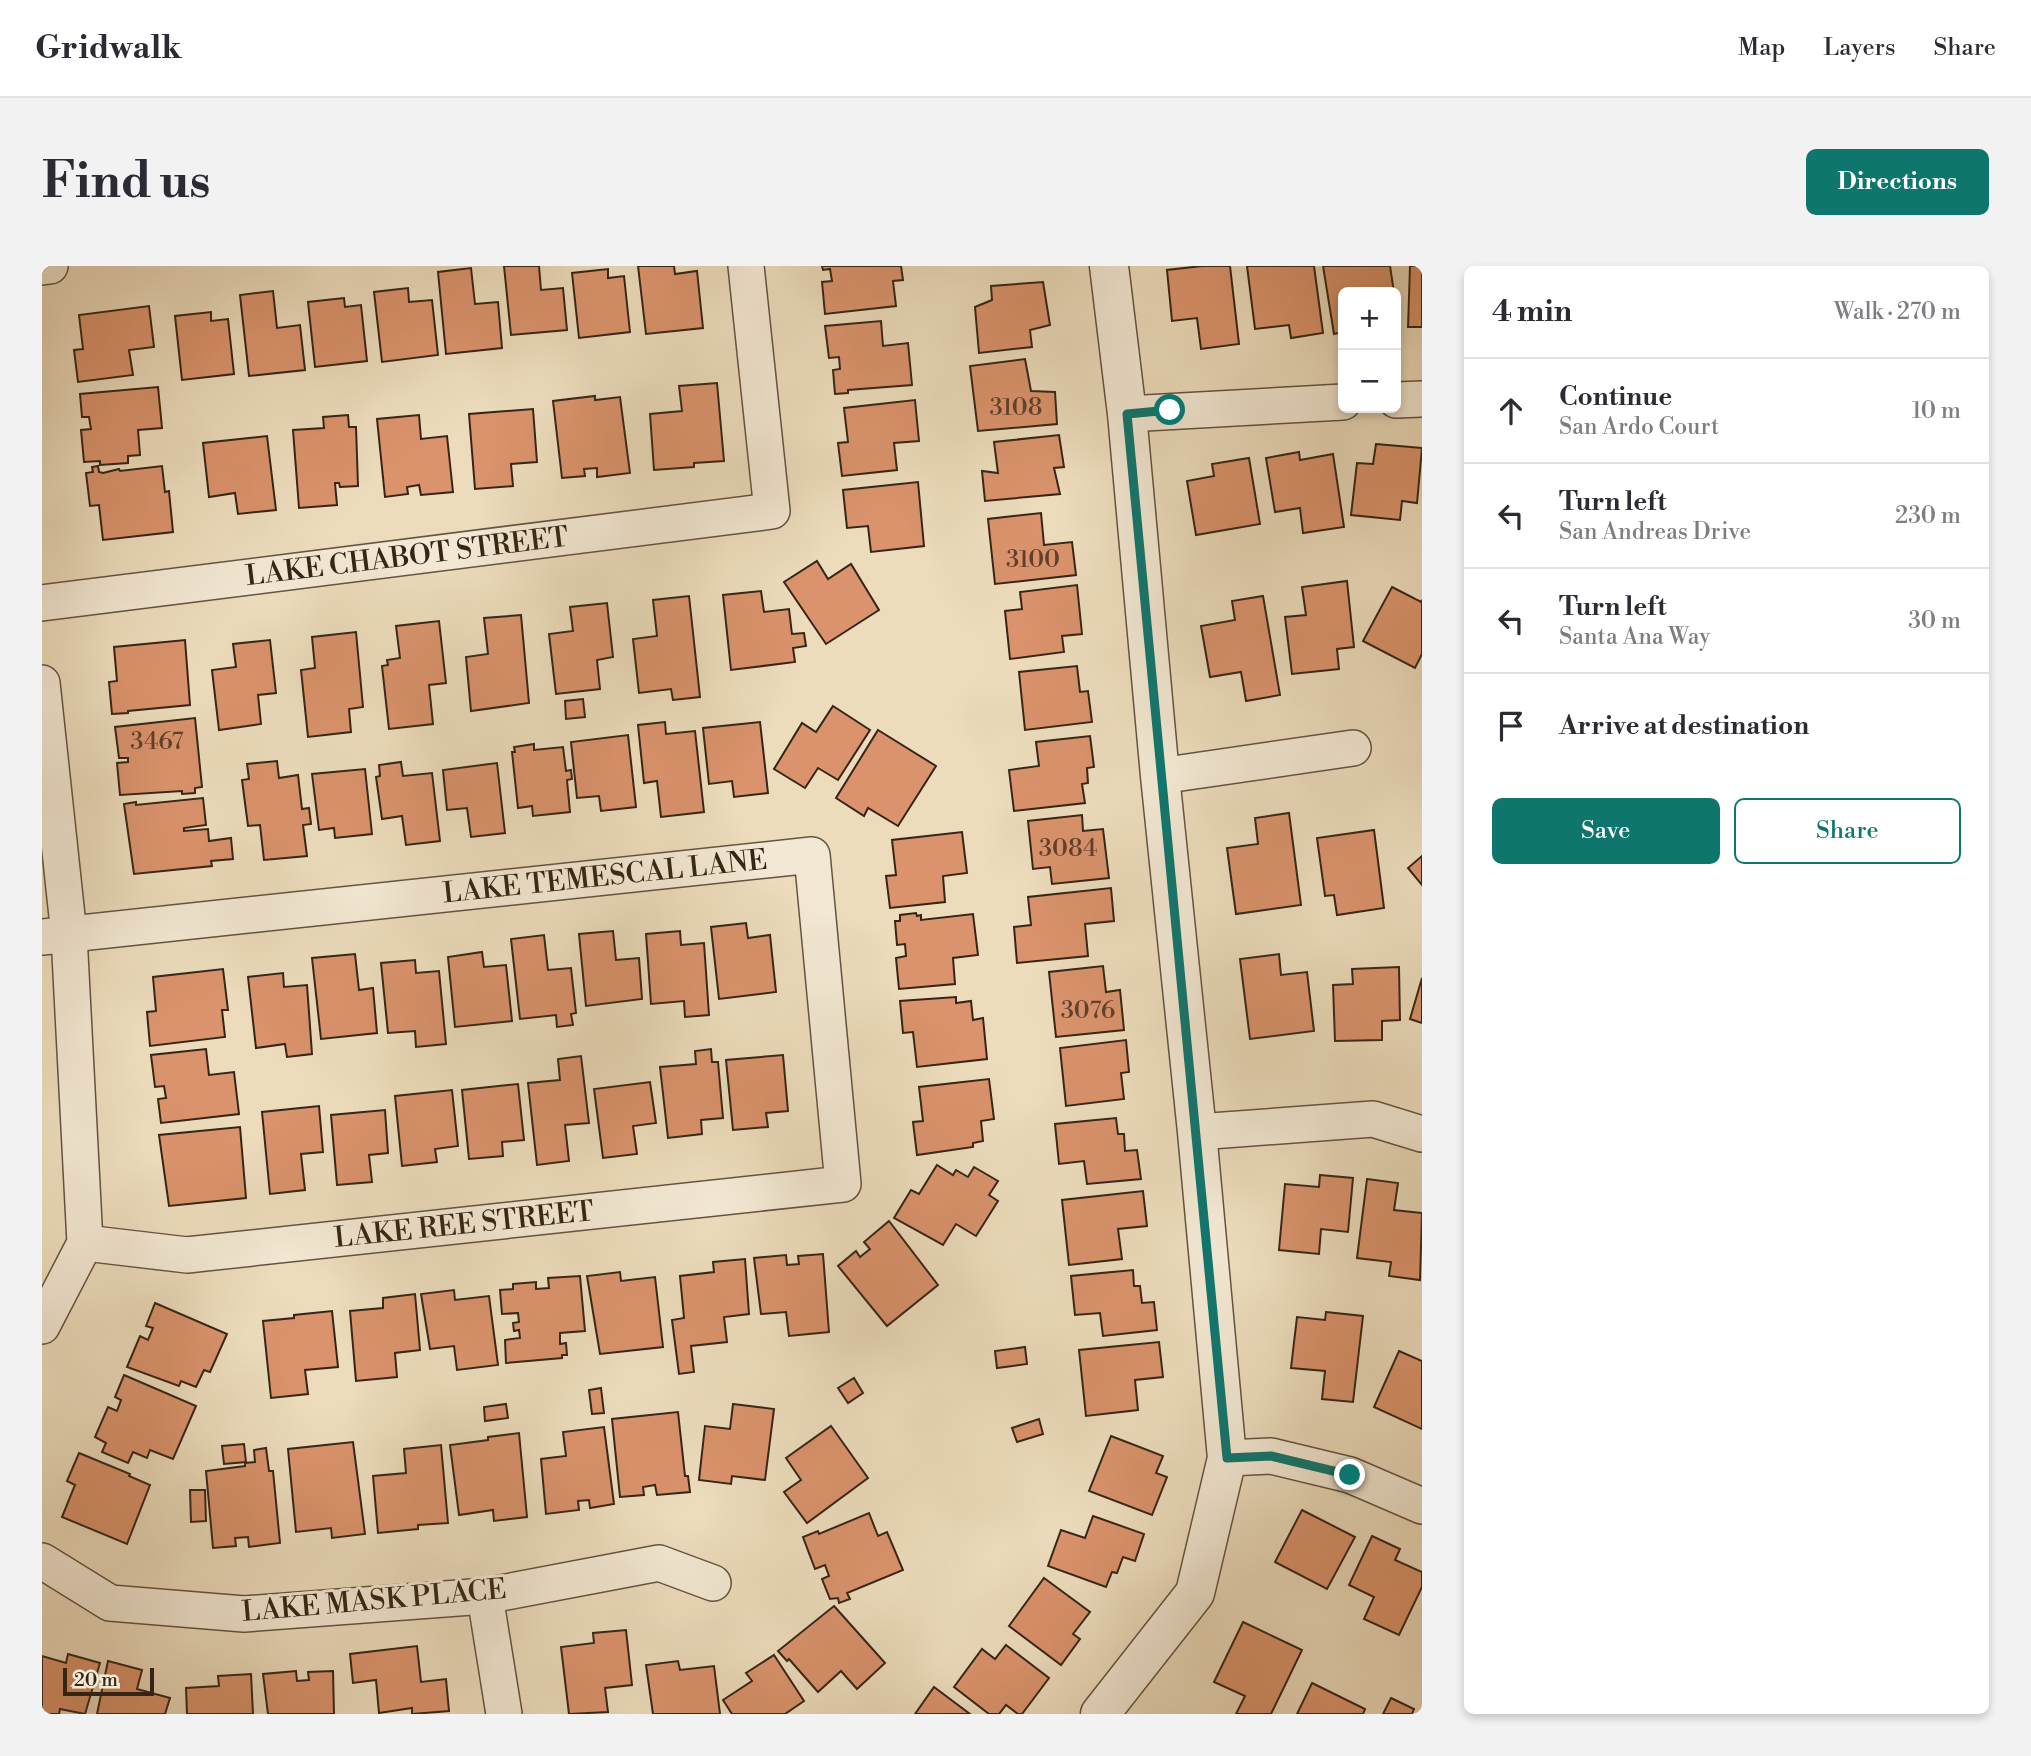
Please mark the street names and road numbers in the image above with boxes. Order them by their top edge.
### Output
street label: LAKE CHABOT STREET [243,520,571,594]
street label: LAKE TEMESCAL LANE [441,843,769,911]
street label: LAKE REE STREET [332,1194,596,1256]
street label: LAKE MASK PLACE [240,1572,508,1630]

